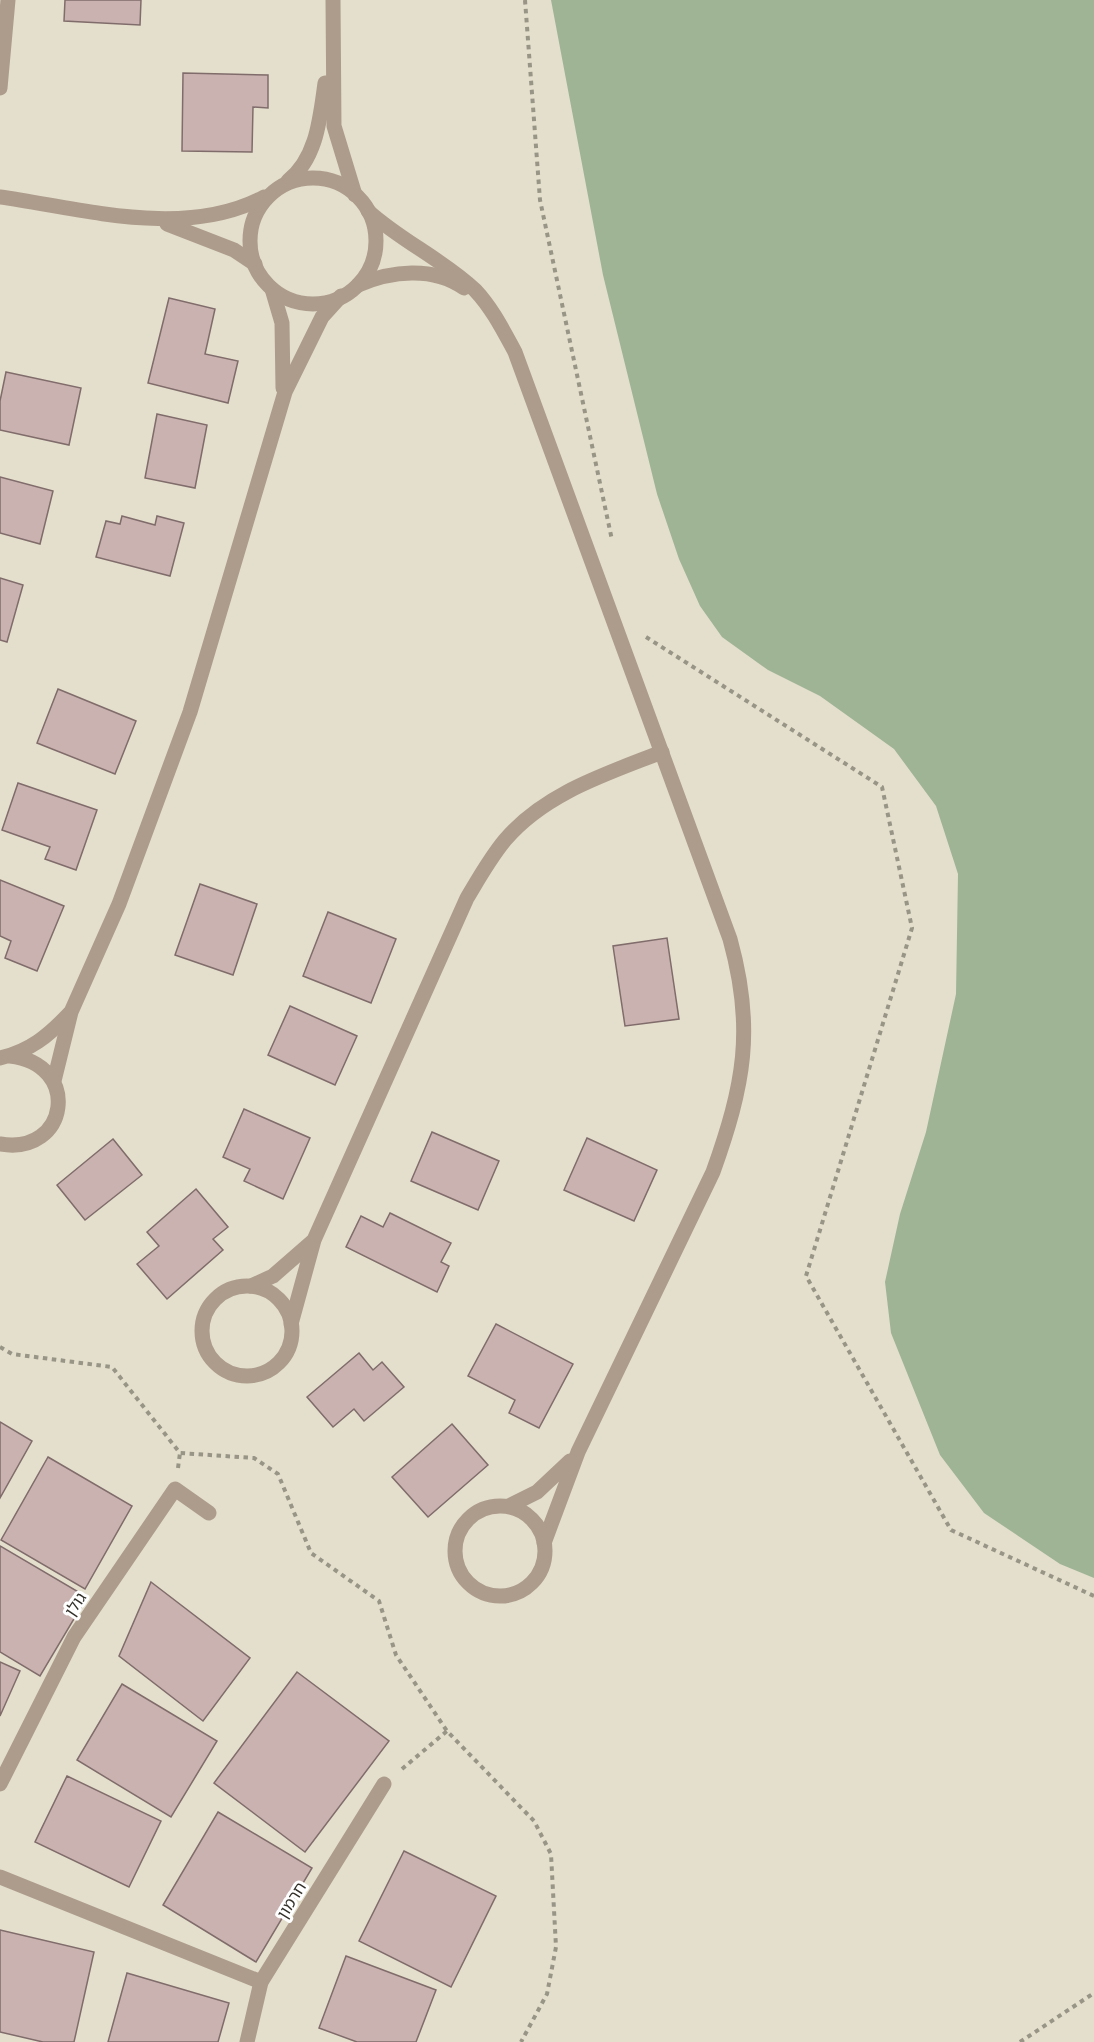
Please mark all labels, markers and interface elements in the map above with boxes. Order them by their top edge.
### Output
street label: גולן [60,1588,90,1620]
street label: חרמון [272,1878,310,1922]

